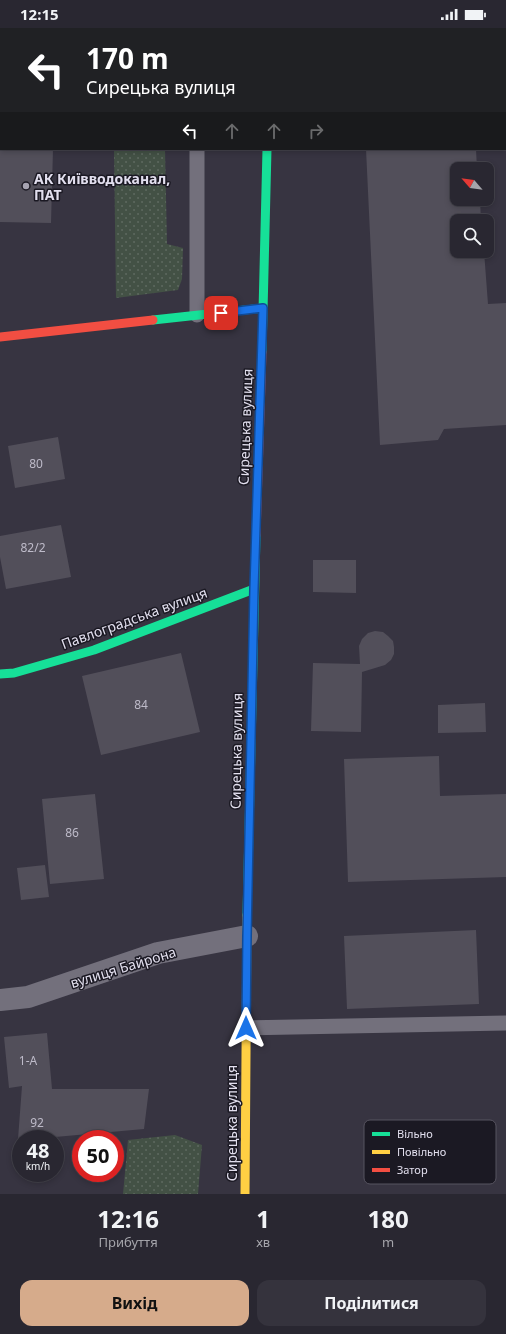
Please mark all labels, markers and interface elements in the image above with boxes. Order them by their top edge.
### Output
text: 12:15 [20,4,59,24]
text: 170 m [86,39,169,77]
icon: left [20,44,72,96]
text: Сирецька вулиця [86,75,236,99]
icon: left [179,120,201,142]
icon: ahead [221,120,243,142]
icon: ahead [263,120,285,142]
icon: right [305,120,327,142]
north arrow [450,162,494,206]
map controls [450,162,494,258]
place label: АК Київводоканал, ПАТ [34,169,170,204]
marker: АК Київводоканал, ПАТ [21,181,31,191]
button: search [450,214,494,258]
pin [204,296,238,330]
icon: arrive [210,302,232,324]
street label: Сирецька вулиця [233,369,257,485]
house number: 80 [29,455,43,472]
house number: 82/2 [20,539,46,556]
street label: Павлоградська вулиця [58,583,210,653]
street label: Сирецька вулиця [225,693,247,809]
house number: 84 [134,696,148,713]
house number: 86 [65,824,79,841]
street label: вулиця Байрона [68,942,178,992]
position arrow [225,1007,267,1049]
house number: 1-А [19,1052,38,1069]
street label: Сирецька вулиця [222,1065,241,1181]
house number: 92 [30,1114,44,1131]
legend [364,1120,496,1184]
text: Вільно [397,1126,433,1141]
speed limit sign: 50 [72,1130,124,1182]
text: 48 [27,1137,49,1164]
text: Повільно [397,1144,446,1159]
text: km/h [26,1159,50,1173]
text: Затор [397,1162,428,1177]
text: 12:16 [97,1202,159,1235]
text: 1 [256,1202,270,1235]
text: 180 [367,1202,409,1235]
text: Прибуття [99,1233,158,1251]
text: хв [256,1233,270,1251]
text: m [382,1233,394,1251]
button: Вихід [20,1280,249,1326]
button: Поділитися [257,1280,486,1326]

